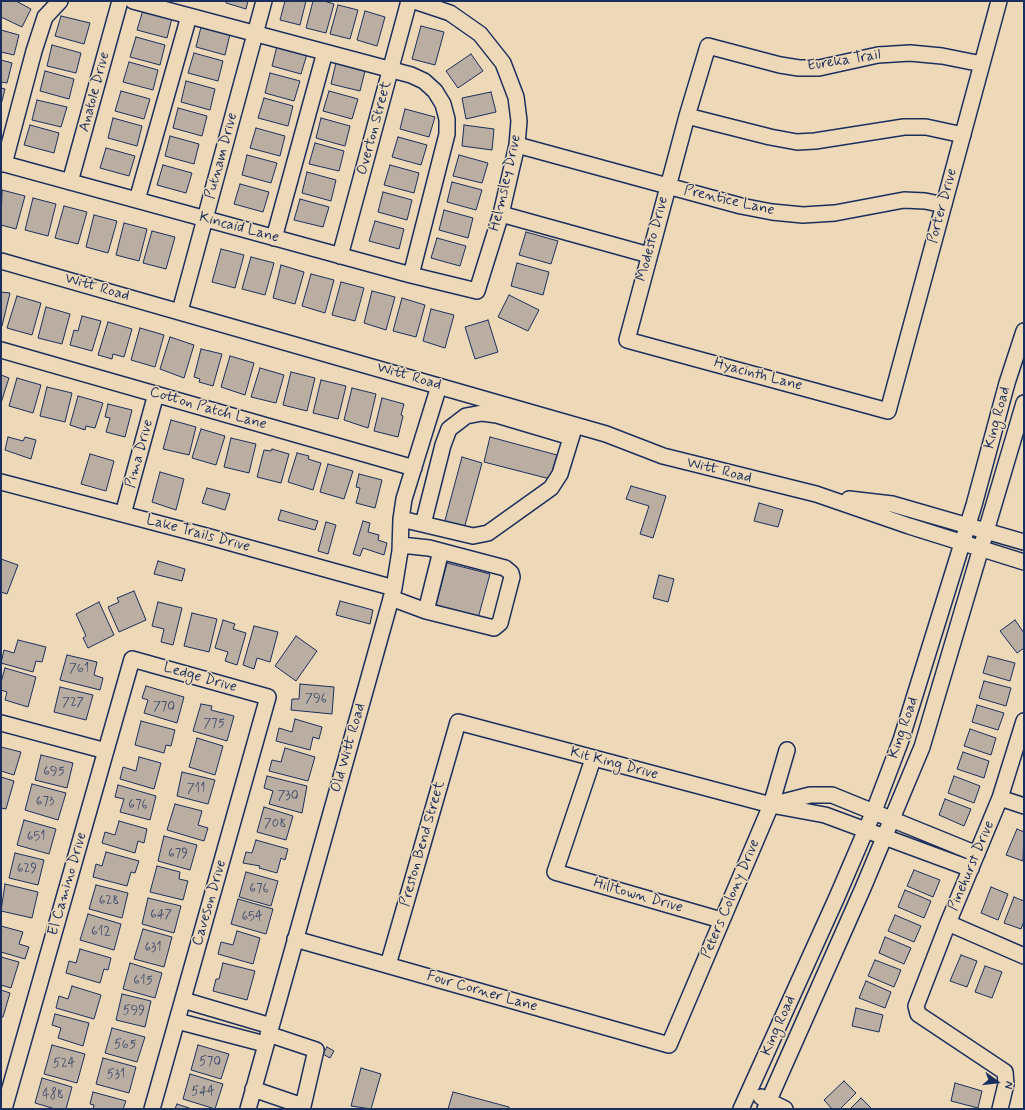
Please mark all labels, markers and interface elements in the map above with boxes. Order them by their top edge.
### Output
street label: Eureka Trail [806,46,882,76]
street label: Anatole Drive [76,50,114,134]
street label: Overton Street [354,79,396,177]
street label: Putnam Drive [202,111,242,201]
street label: Helmsley Drive [486,133,526,233]
street label: Porter Drive [924,166,962,246]
street label: Prentice Lane [682,182,776,220]
street label: Modesto Drive [633,195,673,283]
street label: Kincaid Lane [197,209,281,247]
street label: Witt Road [63,270,131,306]
street label: Hyacinth Lane [712,355,804,395]
street label: Witt Road [375,359,443,395]
street label: Cotton Patch Lane [147,384,269,434]
street label: King Road [981,385,1015,451]
street label: Pima Drive [122,418,158,490]
street label: Witt Road [685,454,753,488]
street label: Lake Trails Drive [144,511,252,557]
street label: Ledge Drive [161,659,239,697]
house number: 761 [69,661,89,677]
house number: 796 [305,691,327,707]
house number: 727 [62,695,84,711]
street label: King Road [885,695,923,761]
house number: 770 [153,699,175,715]
street label: Old Witt Road [328,701,370,795]
house number: 775 [203,716,225,732]
street label: Kit King Drive [568,744,660,784]
house number: 695 [43,764,65,780]
street label: Preston Bend Street [396,779,450,909]
house number: 711 [187,781,205,797]
house number: 730 [277,788,299,804]
house number: 673 [36,794,54,810]
house number: 676 [128,797,148,813]
house number: 708 [264,816,286,832]
street label: Pinehurst Drive [945,818,999,914]
house number: 651 [27,829,45,845]
street label: El Camino Drive [45,830,91,938]
street label: Peters Colony Drive [698,837,764,961]
house number: 679 [168,846,188,862]
street label: Caveson Drive [189,858,231,948]
house number: 629 [17,861,37,877]
street label: Hilltown Drive [591,875,685,917]
house number: 676 [249,881,269,897]
house number: 628 [99,893,119,909]
house number: 647 [150,907,172,923]
house number: 654 [241,909,263,925]
house number: 612 [91,924,111,940]
house number: 631 [144,940,162,956]
street label: Four Corner Lane [425,968,539,1016]
house number: 615 [133,973,153,989]
street label: King Road [758,993,800,1059]
house number: 599 [123,1003,145,1019]
house number: 565 [114,1037,136,1053]
house number: 570 [199,1054,221,1070]
house number: 524 [53,1056,75,1072]
north arrow [977,1062,1017,1102]
house number: 531 [107,1067,125,1083]
text: N [1001,1080,1016,1090]
house number: 544 [191,1084,215,1100]
house number: 488 [42,1087,64,1103]

